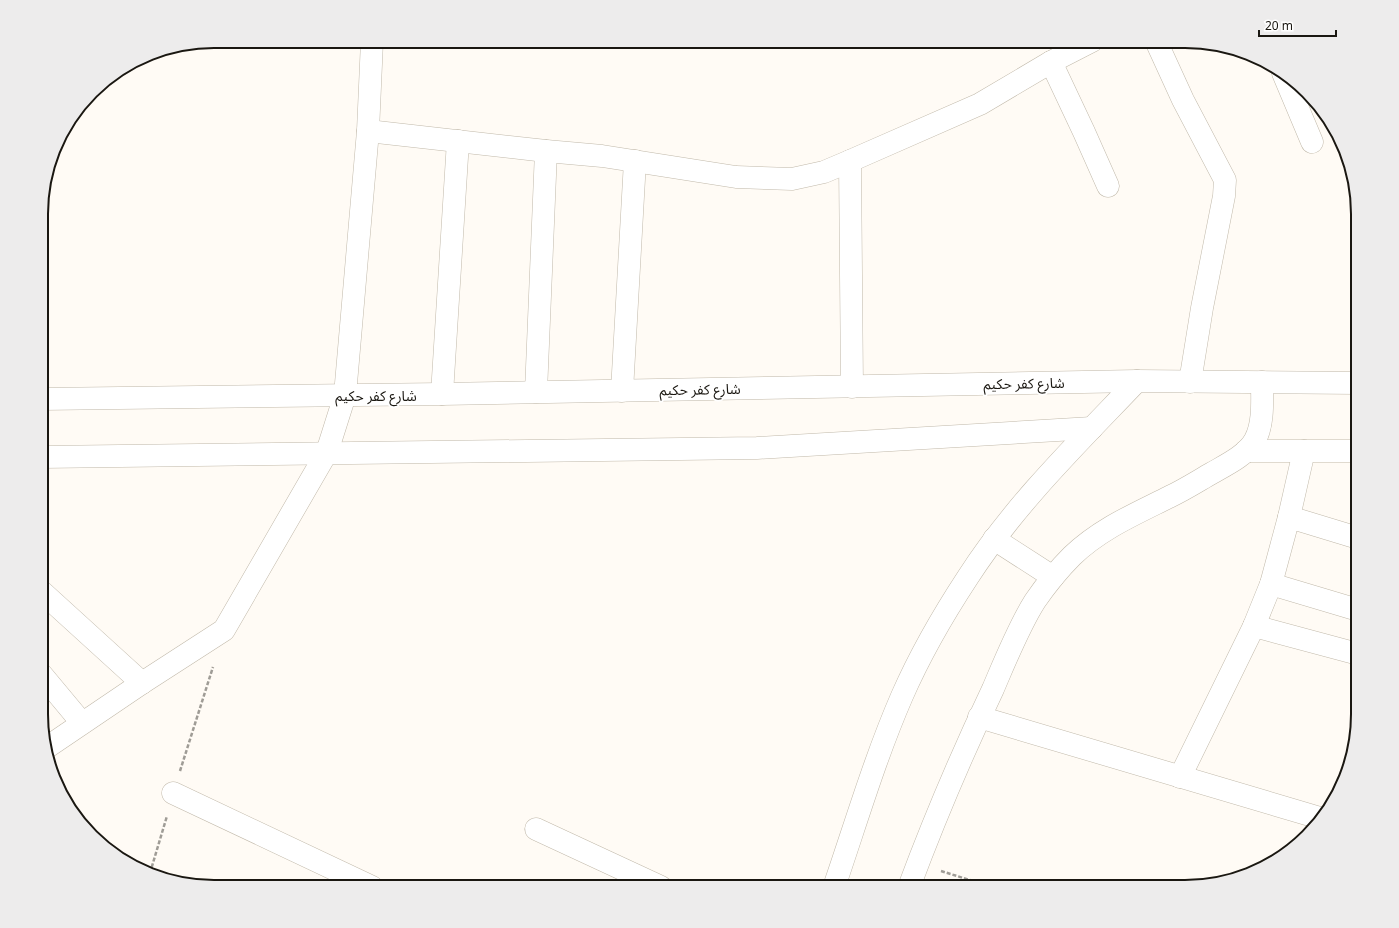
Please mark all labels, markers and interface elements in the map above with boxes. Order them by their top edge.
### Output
scale bar [1259,12,1336,38]
text: 20 m [1265,17,1293,34]
street label: شارع كفر حكيم [983,373,1065,395]
street label: شارع كفر حكيم [659,379,741,401]
street label: شارع كفر حكيم [335,386,417,407]

